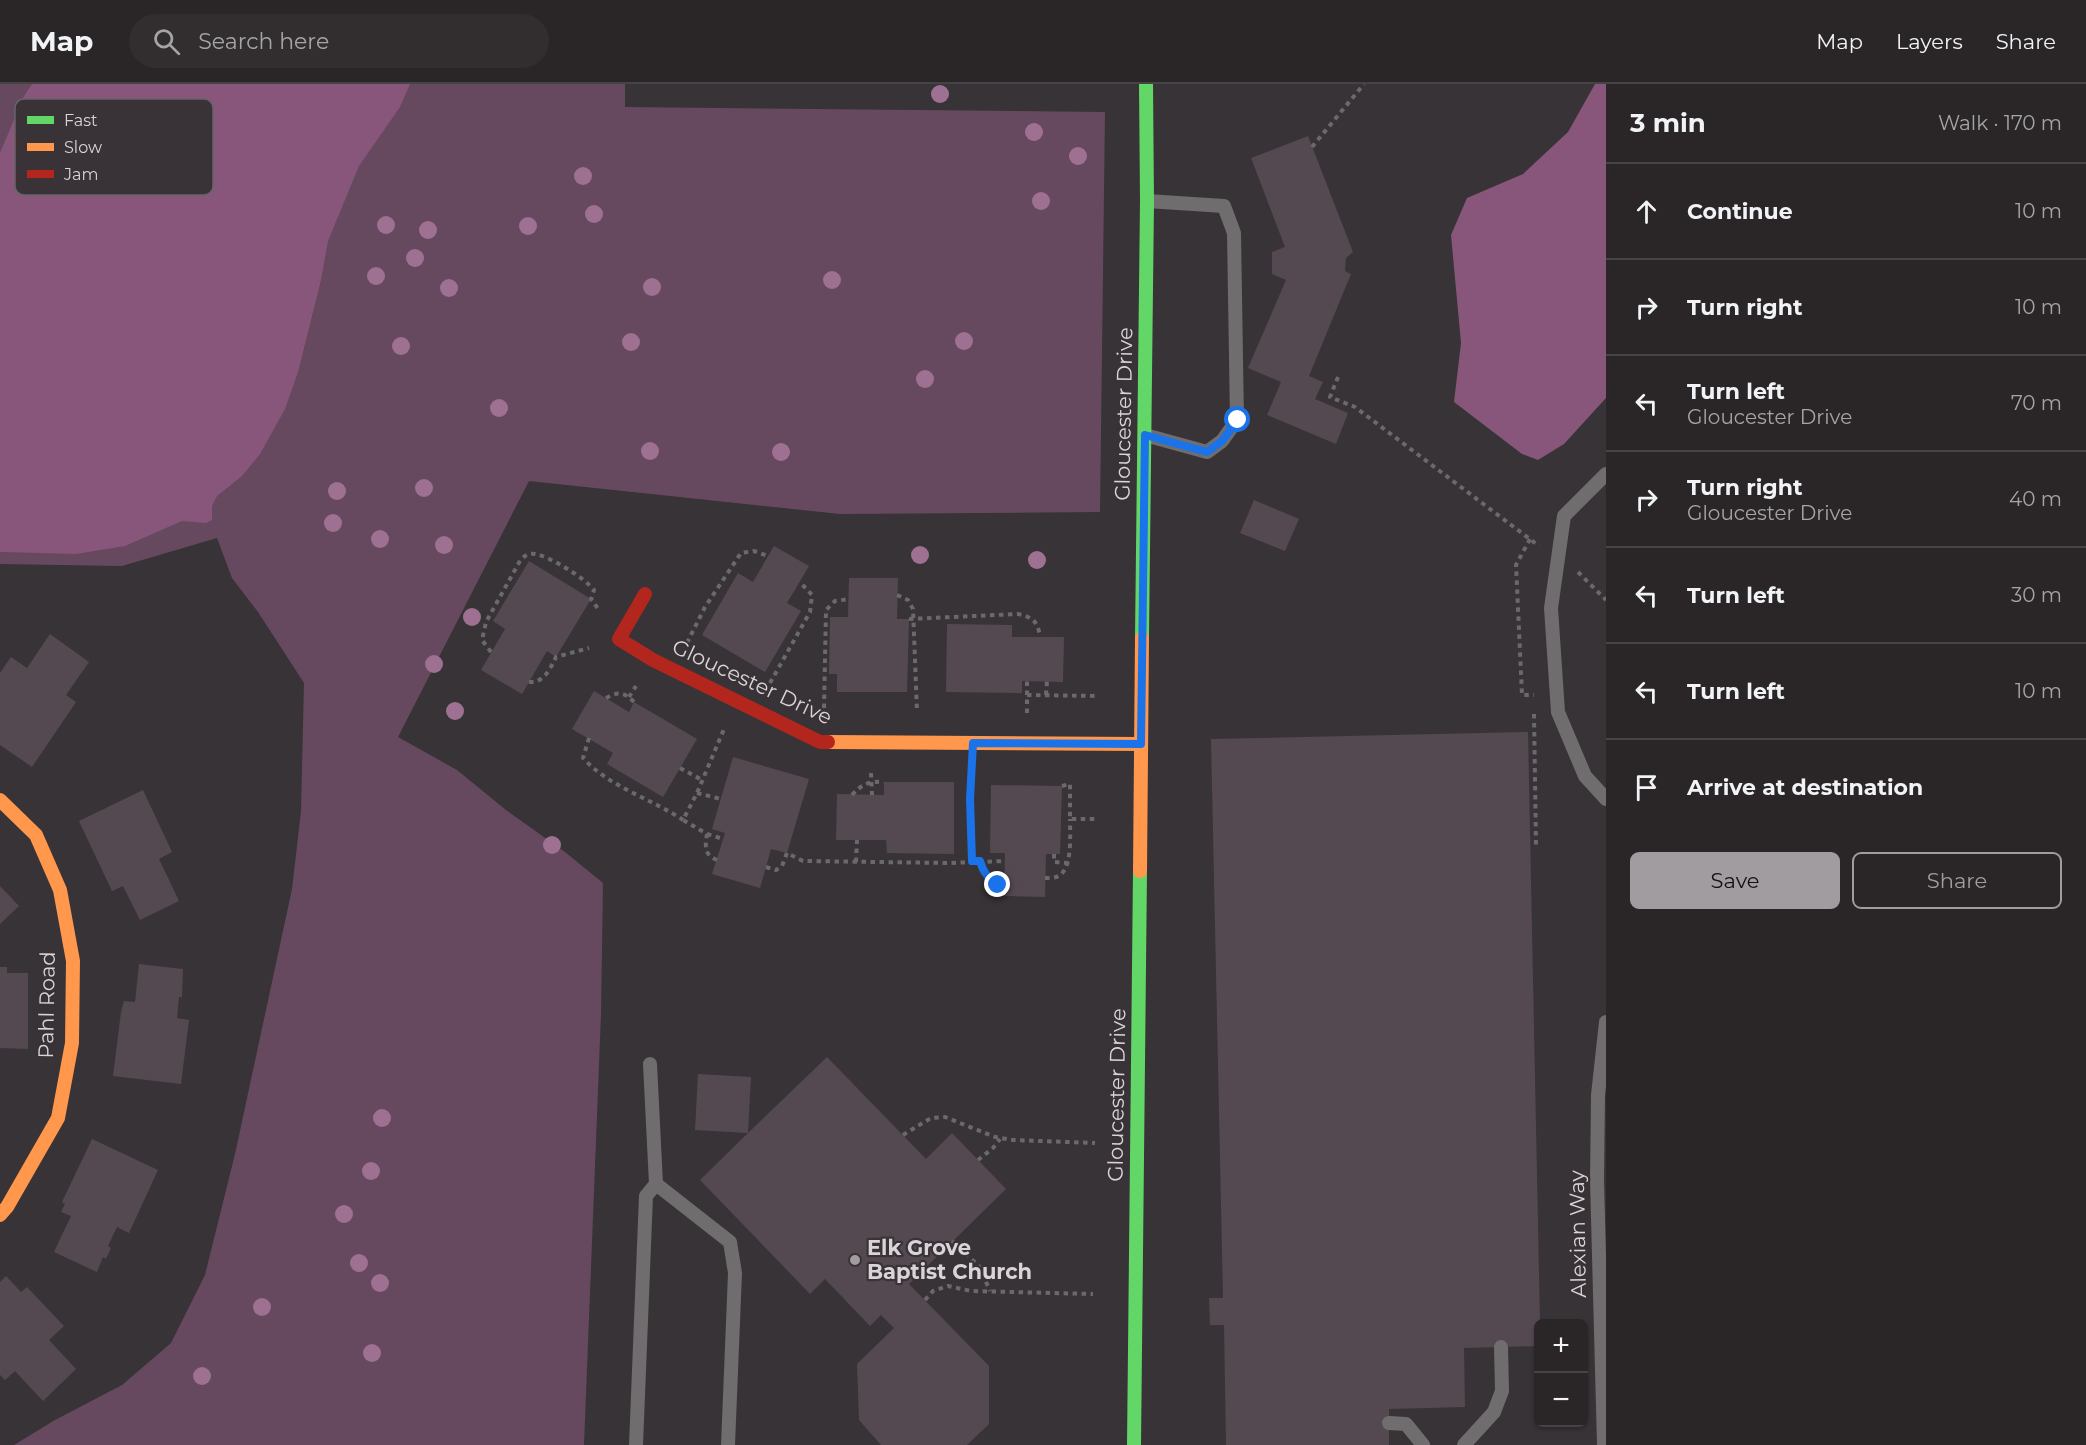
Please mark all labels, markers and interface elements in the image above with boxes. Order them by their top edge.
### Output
search box [129,14,549,68]
text: Map [30,24,93,58]
icon: search [150,25,183,58]
text: Search here [198,28,329,55]
text: Map [1816,29,1863,54]
text: Layers [1896,29,1963,54]
text: Share [1996,29,2056,54]
legend [15,99,213,195]
text: 3 min [1630,107,1706,139]
text: Fast [64,111,98,130]
text: Walk · 170 m [1938,111,2062,135]
text: Slow [64,138,102,157]
text: Jam [63,165,98,184]
icon: ahead [1630,195,1663,228]
text: Continue [1687,198,1793,225]
text: 10 m [2015,199,2062,223]
icon: right [1630,291,1663,324]
text: Turn right [1687,294,1802,321]
text: 10 m [2015,295,2062,319]
street label: Gloucester Drive [1109,327,1138,501]
text: Turn left [1687,378,1785,405]
icon: left [1630,387,1663,420]
text: 70 m [2011,391,2062,415]
text: Gloucester Drive [1687,405,1852,429]
route start [1224,406,1250,432]
text: Turn right [1687,474,1802,501]
icon: right [1630,483,1663,516]
text: 40 m [2009,487,2062,511]
text: Gloucester Drive [1687,501,1852,525]
icon: left [1630,579,1663,612]
text: Turn left [1687,582,1785,609]
text: 30 m [2011,583,2062,607]
street label: Gloucester Drive [668,634,836,730]
icon: left [1630,675,1663,708]
text: Turn left [1687,678,1785,705]
text: 10 m [2015,679,2062,703]
icon: arrive [1630,771,1663,804]
text: Arrive at destination [1687,774,1923,801]
button: Save [1630,852,1840,909]
button: Share [1852,852,2062,909]
route end [984,871,1010,897]
street label: Pahl Road [33,951,60,1059]
street label: Gloucester Drive [1102,1008,1131,1182]
street label: Alexian Way [1564,1169,1591,1298]
place label: Elk Grove Baptist Church [867,1235,1032,1284]
marker: Elk Grove Baptist Church [848,1253,862,1267]
map controls [1534,1319,1588,1427]
button: + [1534,1319,1588,1373]
button: − [1534,1373,1588,1427]

